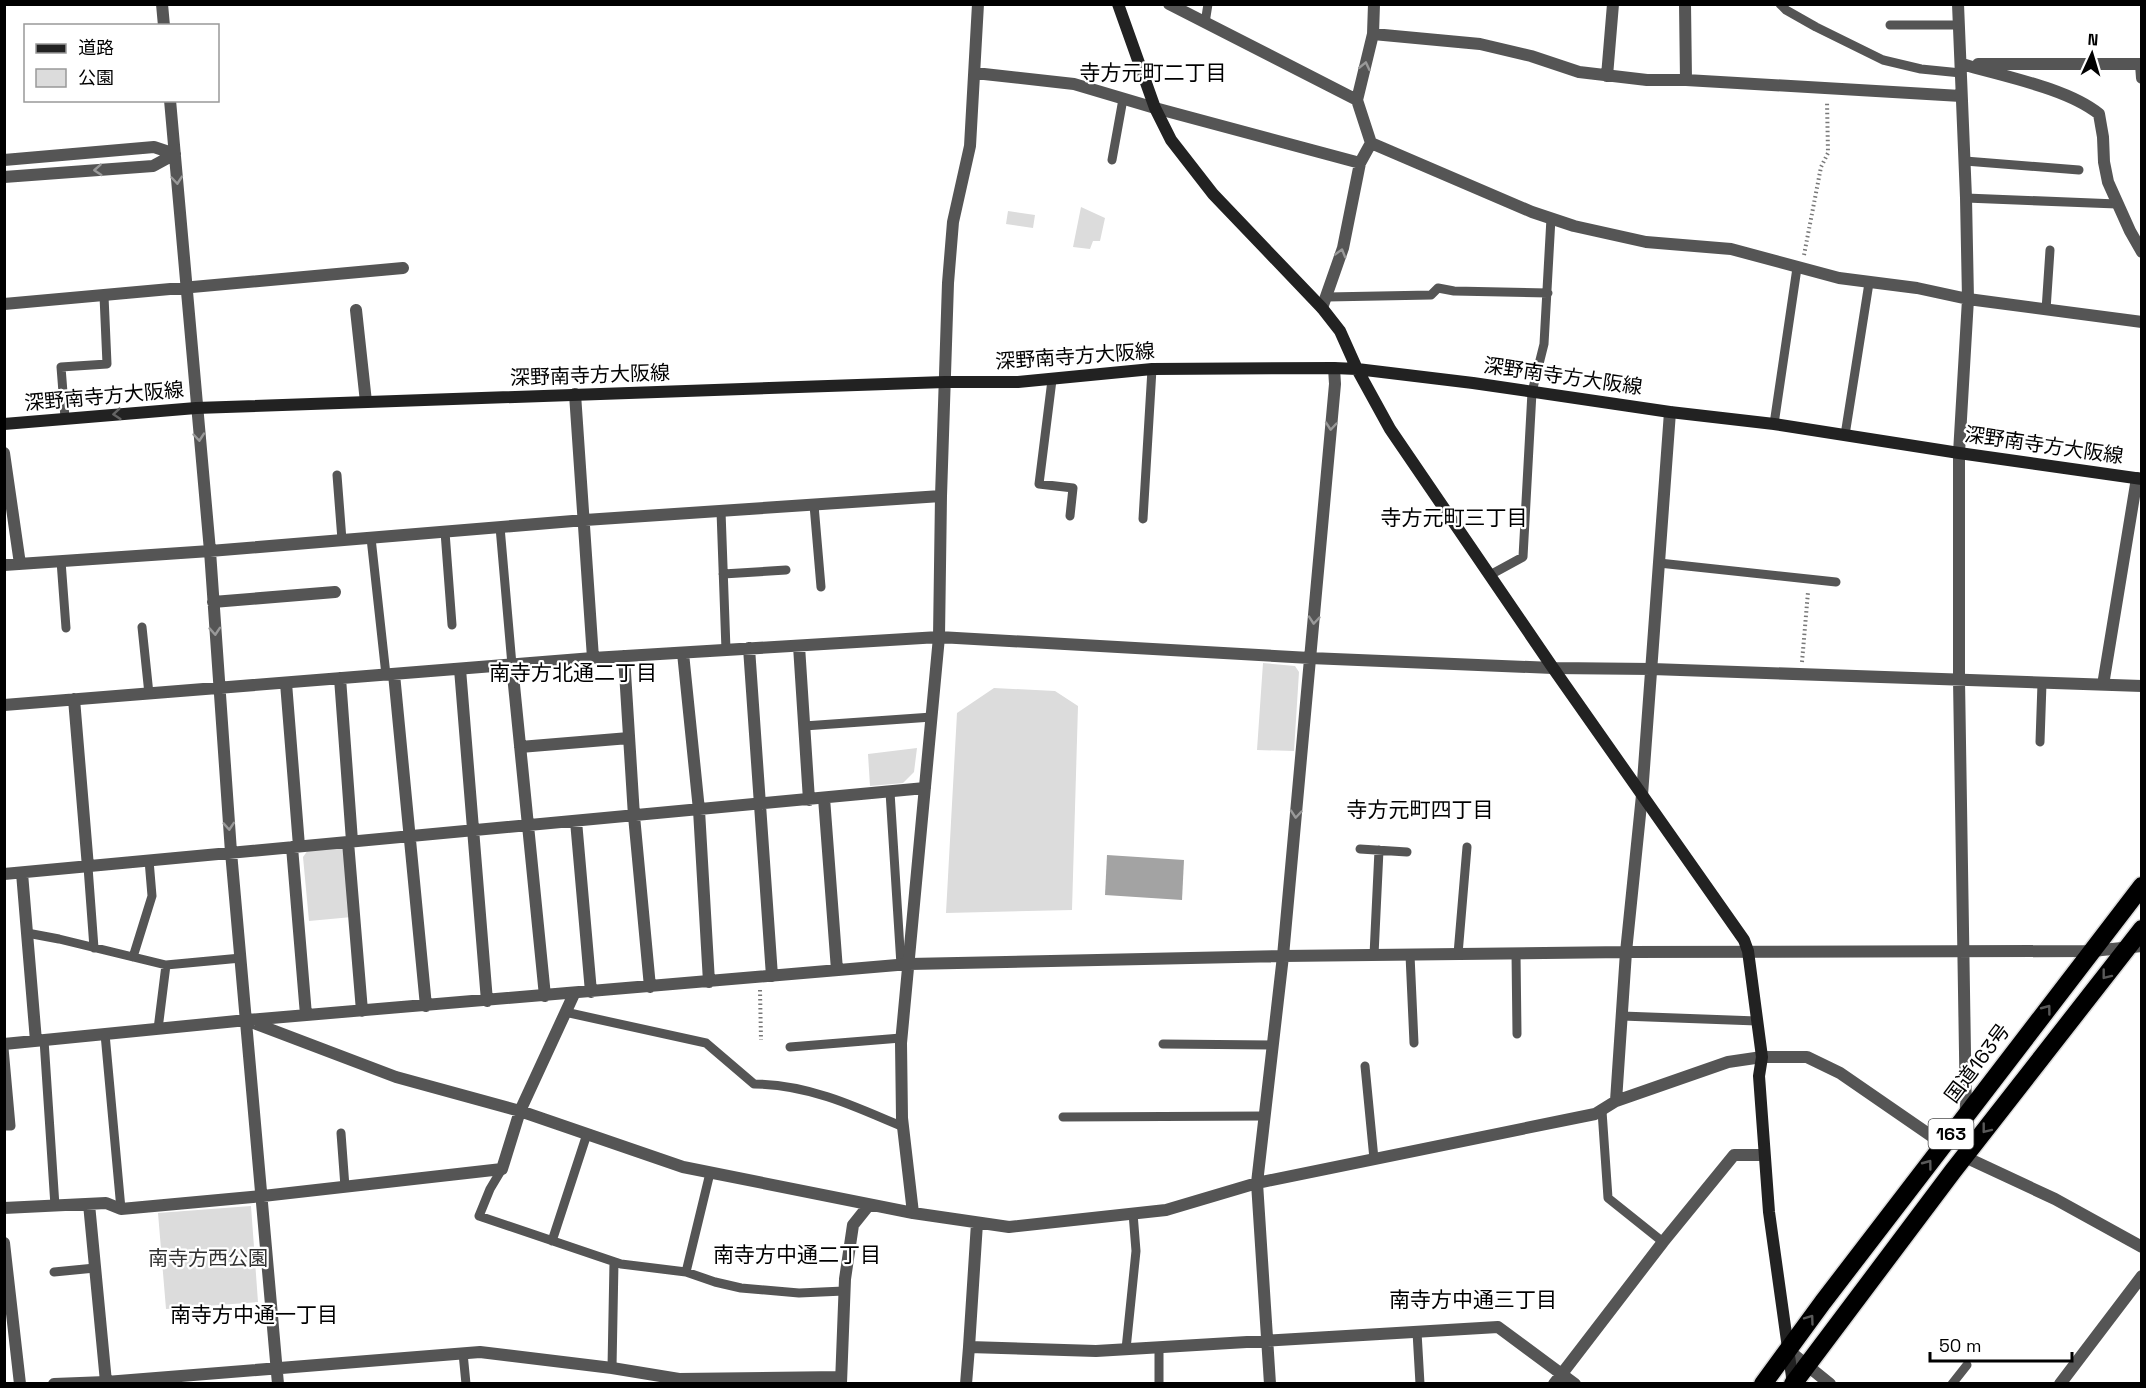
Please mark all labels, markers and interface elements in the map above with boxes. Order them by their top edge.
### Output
legend [24,24,219,102]
north arrow [2062,24,2122,84]
text: N [2087,29,2099,50]
text: 道路 [78,36,114,59]
district label: 寺方元町二丁目 [1080,59,1227,86]
one-way arrow [1358,61,1371,71]
text: 公園 [78,66,114,89]
one-way arrow [94,163,103,176]
one-way arrow [170,175,183,184]
one-way arrow [1334,248,1346,259]
street label: 深野南寺方大阪線 [994,337,1156,375]
street label: 深野南寺方大阪線 [1482,352,1644,400]
street label: 深野南寺方大阪線 [510,359,670,391]
street label: 深野南寺方大阪線 [23,376,185,416]
one-way arrow [112,407,121,420]
one-way arrow [1325,421,1338,431]
street label: 深野南寺方大阪線 [1963,421,2125,469]
one-way arrow [192,432,205,441]
district label: 寺方元町三丁目 [1381,504,1528,531]
one-way arrow [1308,616,1321,625]
one-way arrow [209,627,222,636]
district label: 南寺方北通二丁目 [489,659,657,686]
district label: 寺方元町四丁目 [1347,796,1494,823]
one-way arrow [1290,810,1303,819]
one-way arrow [222,821,235,830]
one-way arrow [2102,969,2113,980]
one-way arrow [2039,1005,2050,1016]
street label: 国道163号 [1939,1018,2015,1108]
road number: 163 [1928,1119,1974,1149]
one-way arrow [1983,1123,1994,1134]
one-way arrow [1921,1160,1932,1171]
district label: 南寺方中通二丁目 [713,1241,881,1268]
park label: 南寺方西公園 [148,1245,268,1271]
district label: 南寺方中通三丁目 [1389,1286,1557,1313]
district label: 南寺方中通一丁目 [170,1301,338,1328]
one-way arrow [1803,1315,1814,1326]
scale bar [1930,1325,2072,1363]
text: 50 m [1939,1334,1981,1357]

